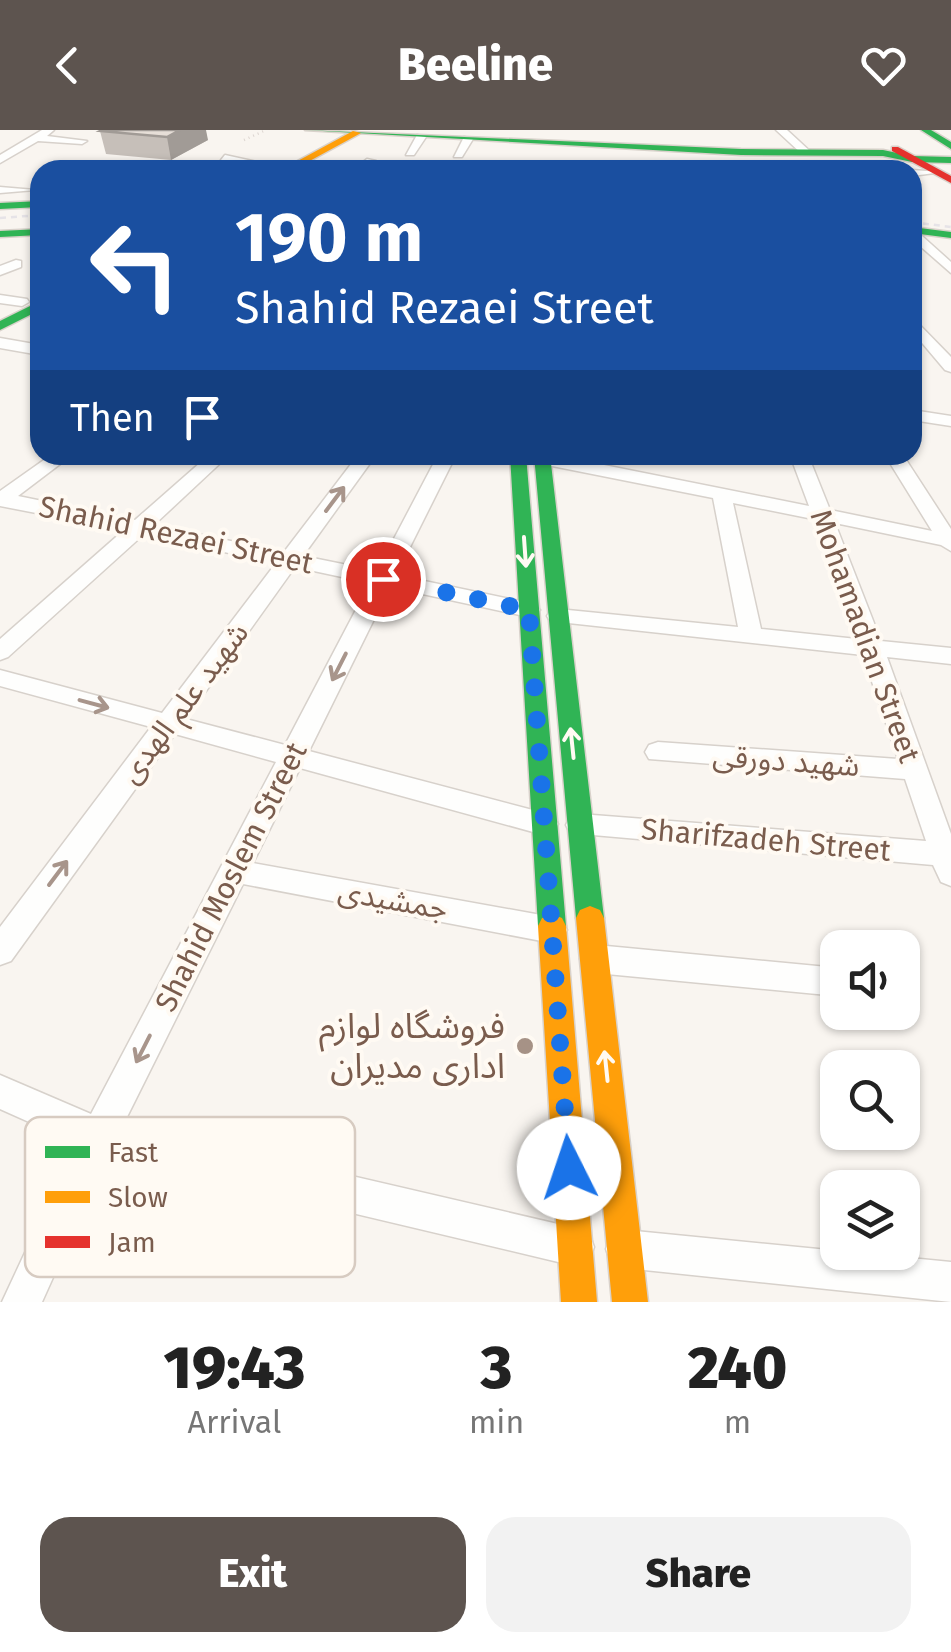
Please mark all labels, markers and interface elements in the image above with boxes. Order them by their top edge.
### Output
icon: back [40,38,95,93]
text: Beeline [398,38,553,92]
icon: heart [856,38,911,93]
text: 190 m [235,196,423,280]
icon: left [70,200,200,330]
text: Shahid Rezaei Street [235,281,654,335]
icon: arrive [175,390,230,445]
text: Then [70,395,155,441]
one-way arrow [324,486,345,513]
street label: Shahid Rezaei Street [36,488,316,582]
street label: Mohamadian Street [803,505,928,767]
one-way arrow [516,536,535,568]
pin [341,537,426,622]
icon: arrive [356,552,411,607]
street label: شهید علم الهدی [112,616,260,793]
one-way arrow [329,651,348,681]
one-way arrow [78,695,109,714]
one-way arrow [562,727,581,759]
street label: Shahid Moslem Street [148,736,315,1018]
street label: شهید دورقی [711,738,861,784]
street label: Sharifzadeh Street [640,811,892,869]
one-way arrow [47,860,68,887]
street label: جمشیدی [335,873,451,927]
map controls [820,930,920,1270]
button: sound [820,930,920,1030]
place label: فروشگاه لوازم اداری مدیران [319,1005,505,1087]
one-way arrow [133,1034,152,1064]
marker: فروشگاه لوازم اداری مدیران [514,1035,536,1057]
one-way arrow [597,1050,616,1082]
button: search [820,1050,920,1150]
position arrow [517,1116,621,1220]
legend [25,1117,355,1277]
text: Fast [108,1136,159,1169]
button: layers [820,1170,920,1270]
text: Slow [108,1181,168,1214]
text: Jam [108,1226,156,1259]
text: 19:43 [164,1332,305,1404]
text: 3 [481,1332,512,1404]
text: 240 [688,1332,787,1404]
text: Arrival [188,1403,281,1441]
text: min [469,1403,524,1441]
text: m [724,1403,751,1441]
button: Exit [40,1517,466,1632]
button: Share [486,1517,911,1632]

